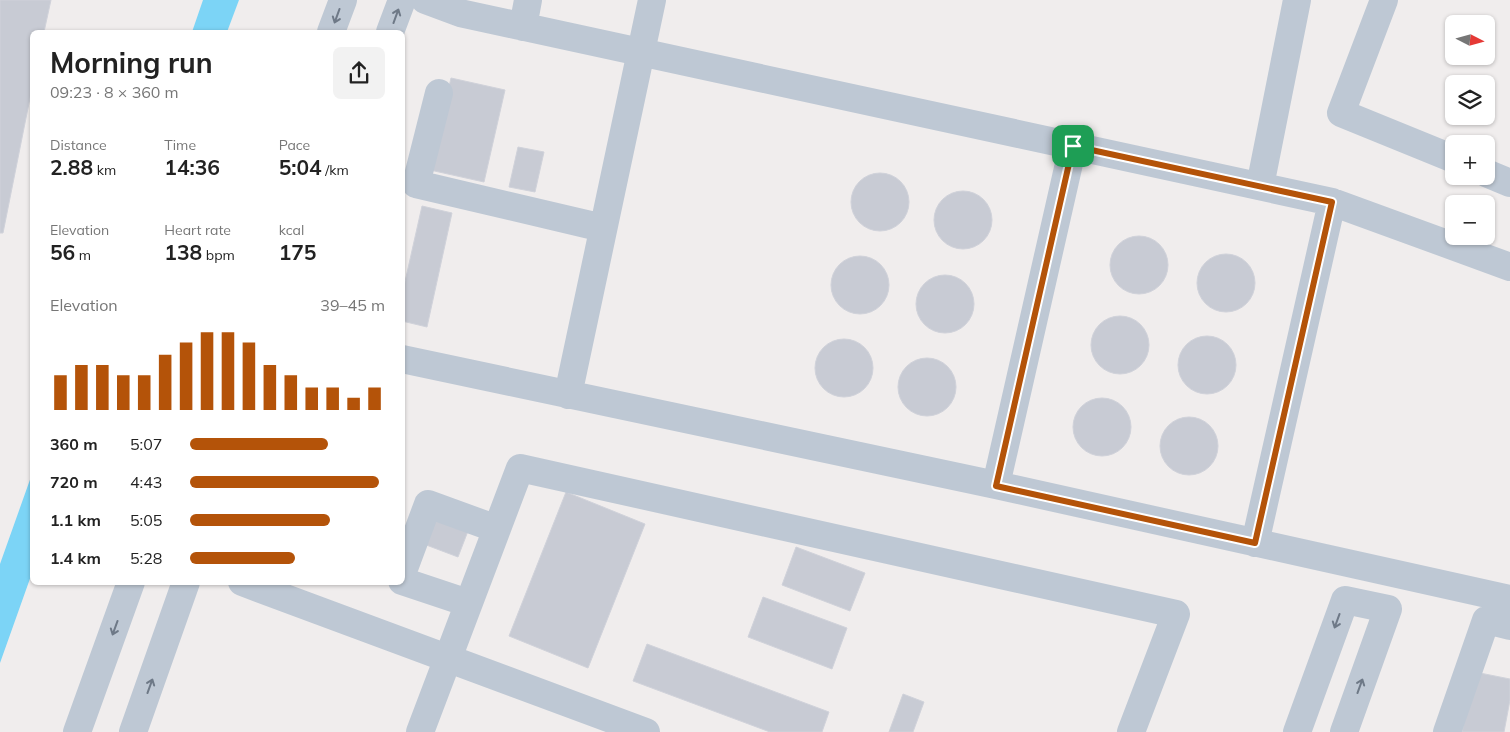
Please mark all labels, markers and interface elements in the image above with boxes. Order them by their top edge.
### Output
one-way arrow [332,8,341,23]
one-way arrow [392,9,401,24]
north arrow [1445,15,1495,65]
map controls [1445,15,1495,245]
text: Morning run [50,45,213,80]
button: share [333,47,385,99]
button: layers [1445,75,1495,125]
text: 09:23 · 8 × 360 m [50,82,179,102]
pin [1052,125,1094,167]
icon: arrive [1059,132,1087,160]
button: + [1445,135,1495,185]
text: Distance [50,136,107,154]
text: Time [164,136,196,154]
text: Pace [279,136,310,154]
text: 2.88 [50,154,93,180]
text: 14:36 [164,154,220,180]
text: 5:04 [279,154,322,180]
text: km [93,161,116,179]
text: /km [322,161,349,179]
button: − [1445,195,1495,245]
text: Elevation [50,221,109,239]
text: Heart rate [164,221,231,239]
text: kcal [279,221,304,239]
text: 56 [50,239,75,265]
text: 138 [164,239,202,265]
text: 175 [279,239,316,265]
text: m [75,246,91,264]
text: bpm [202,246,235,264]
text: Elevation [50,295,118,315]
text: 39–45 m [320,295,385,315]
text: 360 m [50,434,98,454]
text: 5:07 [130,434,162,454]
text: 720 m [50,472,98,492]
text: 4:43 [130,472,162,492]
text: 1.1 km [50,510,101,530]
text: 5:05 [130,510,162,530]
text: 1.4 km [50,548,101,568]
text: 5:28 [130,548,162,568]
one-way arrow [1332,612,1341,628]
one-way arrow [110,620,119,636]
one-way arrow [145,678,155,694]
one-way arrow [1356,679,1365,694]

